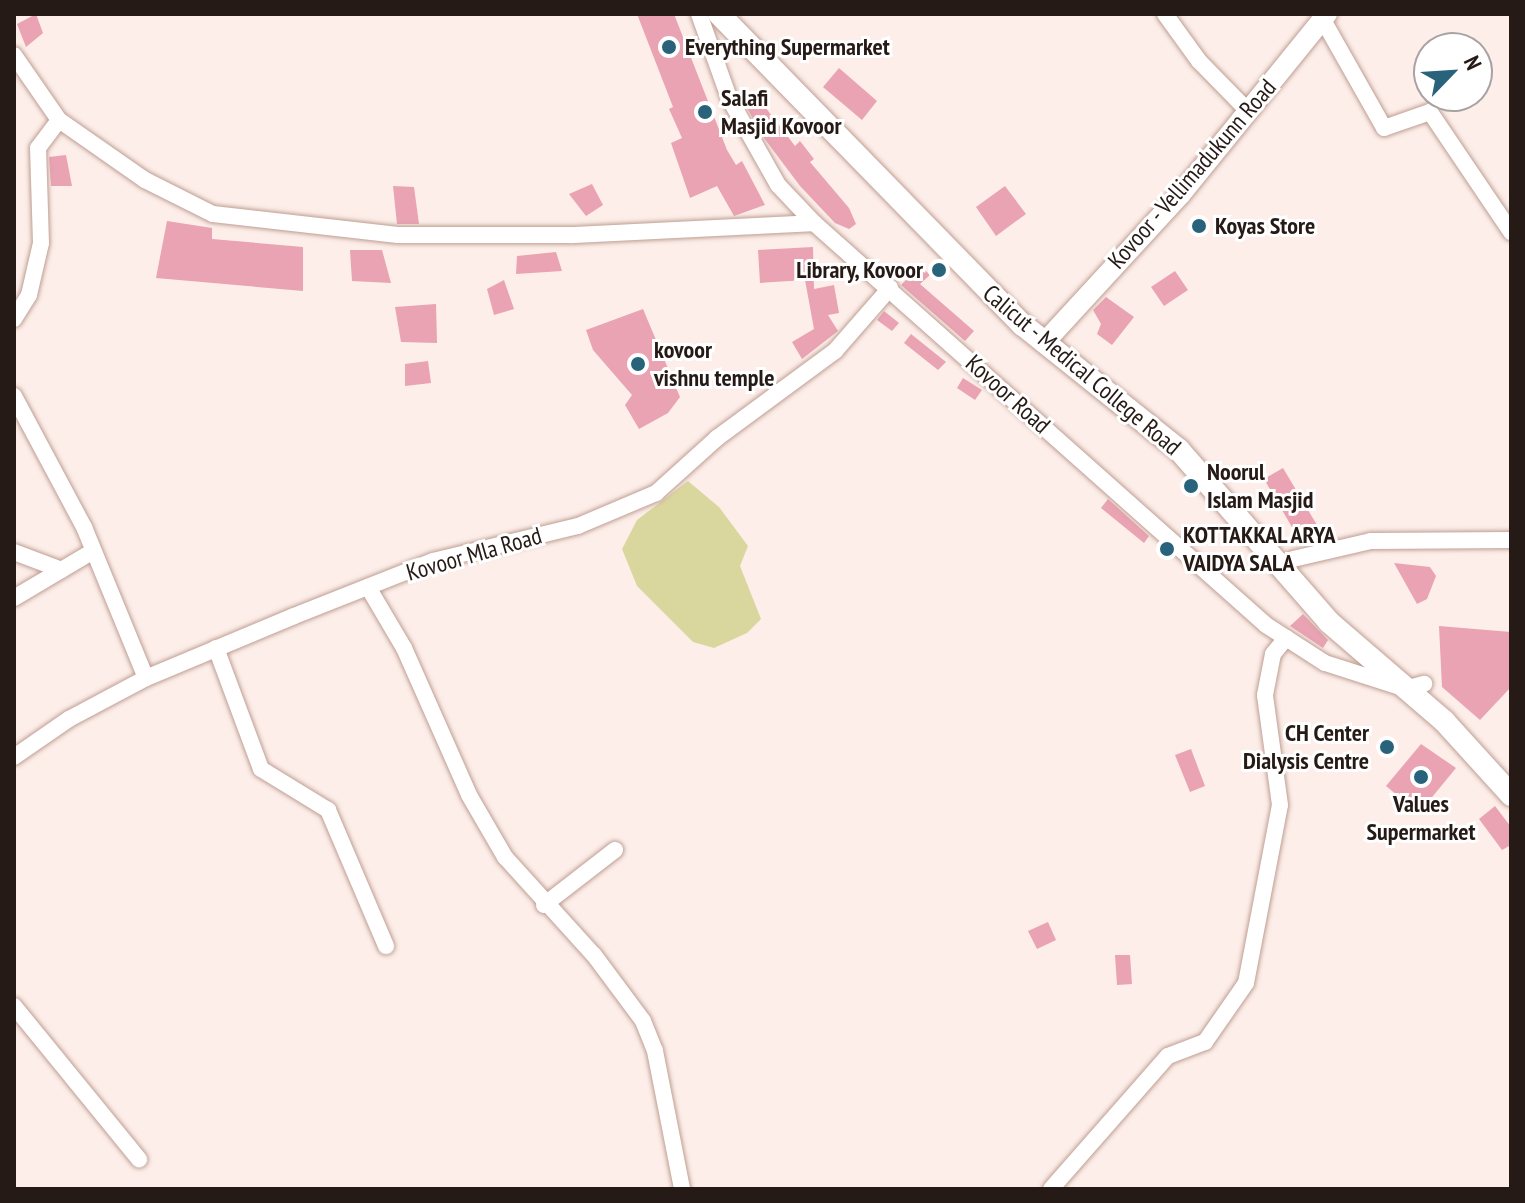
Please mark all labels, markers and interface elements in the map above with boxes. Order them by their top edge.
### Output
north arrow [1413,32,1493,112]
place label: Everything Supermarket [685,33,890,61]
marker: Everything Supermarket [660,38,678,56]
text: N [1458,51,1488,74]
street label: Kovoor - Vellimadukunn Road [1101,73,1283,275]
place label: Salafi Masjid Kovoor [721,84,841,140]
marker: Salafi Masjid Kovoor [696,103,714,121]
place label: Koyas Store [1215,212,1315,240]
marker: Koyas Store [1190,217,1208,235]
place label: Library, Kovoor [795,256,923,284]
marker: Library, Kovoor [930,261,948,279]
street label: Calicut - Medical College Road [976,278,1188,462]
place label: kovoor vishnu temple [654,336,775,392]
street label: Kovoor Road [960,349,1056,439]
marker: kovoor vishnu temple [629,355,647,373]
place label: Noorul Islam Masjid [1207,458,1313,514]
marker: Noorul Islam Masjid [1182,477,1200,495]
street label: Kovoor Mla Road [403,521,545,587]
place label: KOTTAKKAL ARYA VAIDYA SALA [1183,521,1337,577]
marker: KOTTAKKAL ARYA VAIDYA SALA [1158,540,1176,558]
place label: CH Center Dialysis Centre [1243,719,1369,775]
marker: CH Center Dialysis Centre [1376,736,1398,758]
marker: Values Supermarket [1412,768,1430,786]
place label: Values Supermarket [1366,790,1476,846]

